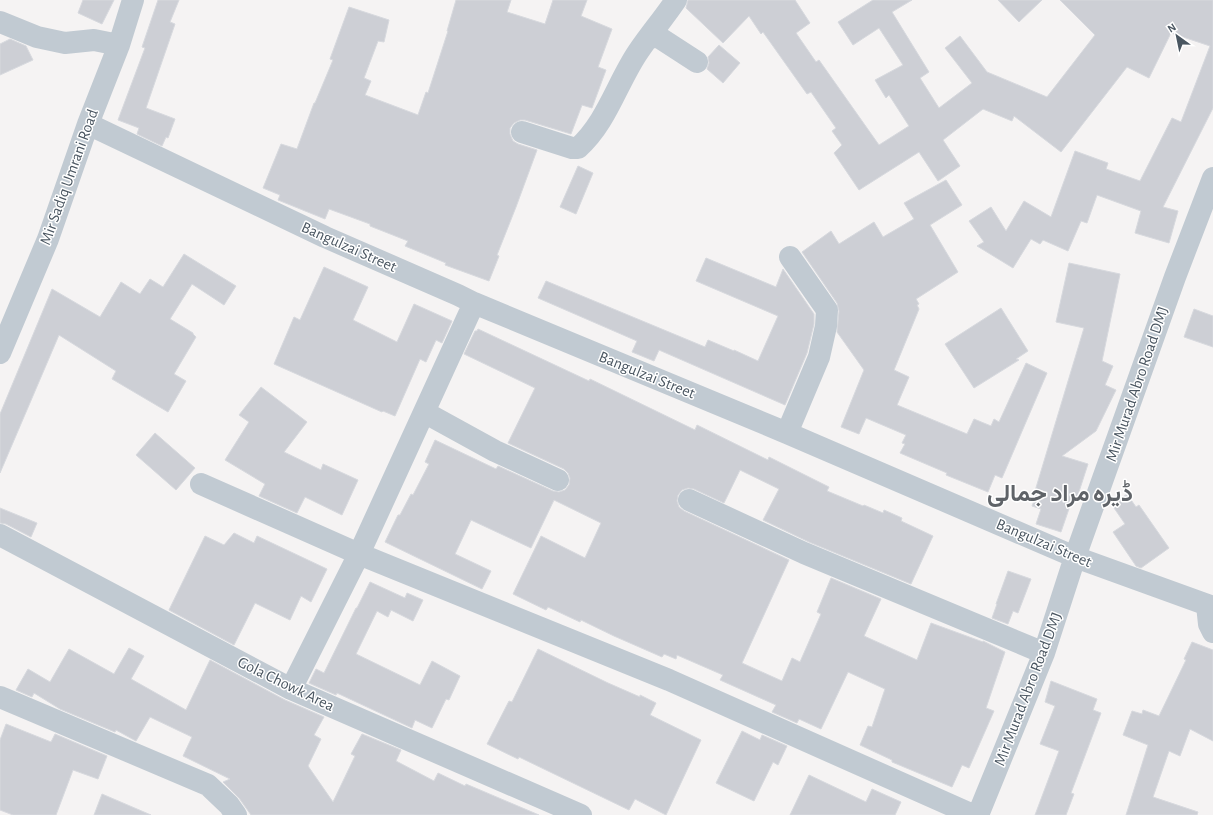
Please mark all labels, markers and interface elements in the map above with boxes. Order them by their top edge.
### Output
north arrow [1157,16,1197,56]
text: N [1166,21,1178,35]
street label: Mir Sadiq Umrani Road [37,107,101,247]
street label: Bangulzai Street [299,219,399,275]
street label: Mir Murad Abro Road DMJ [1103,304,1171,464]
street label: Bangulzai Street [597,348,697,402]
district label: ڈیرہ مراد جمالی [987,480,1133,508]
street label: Bangulzai Street [994,516,1094,570]
street label: Mir Murad Abro Road DMJ [991,610,1065,768]
street label: Gola Chowk Area [235,654,337,714]

